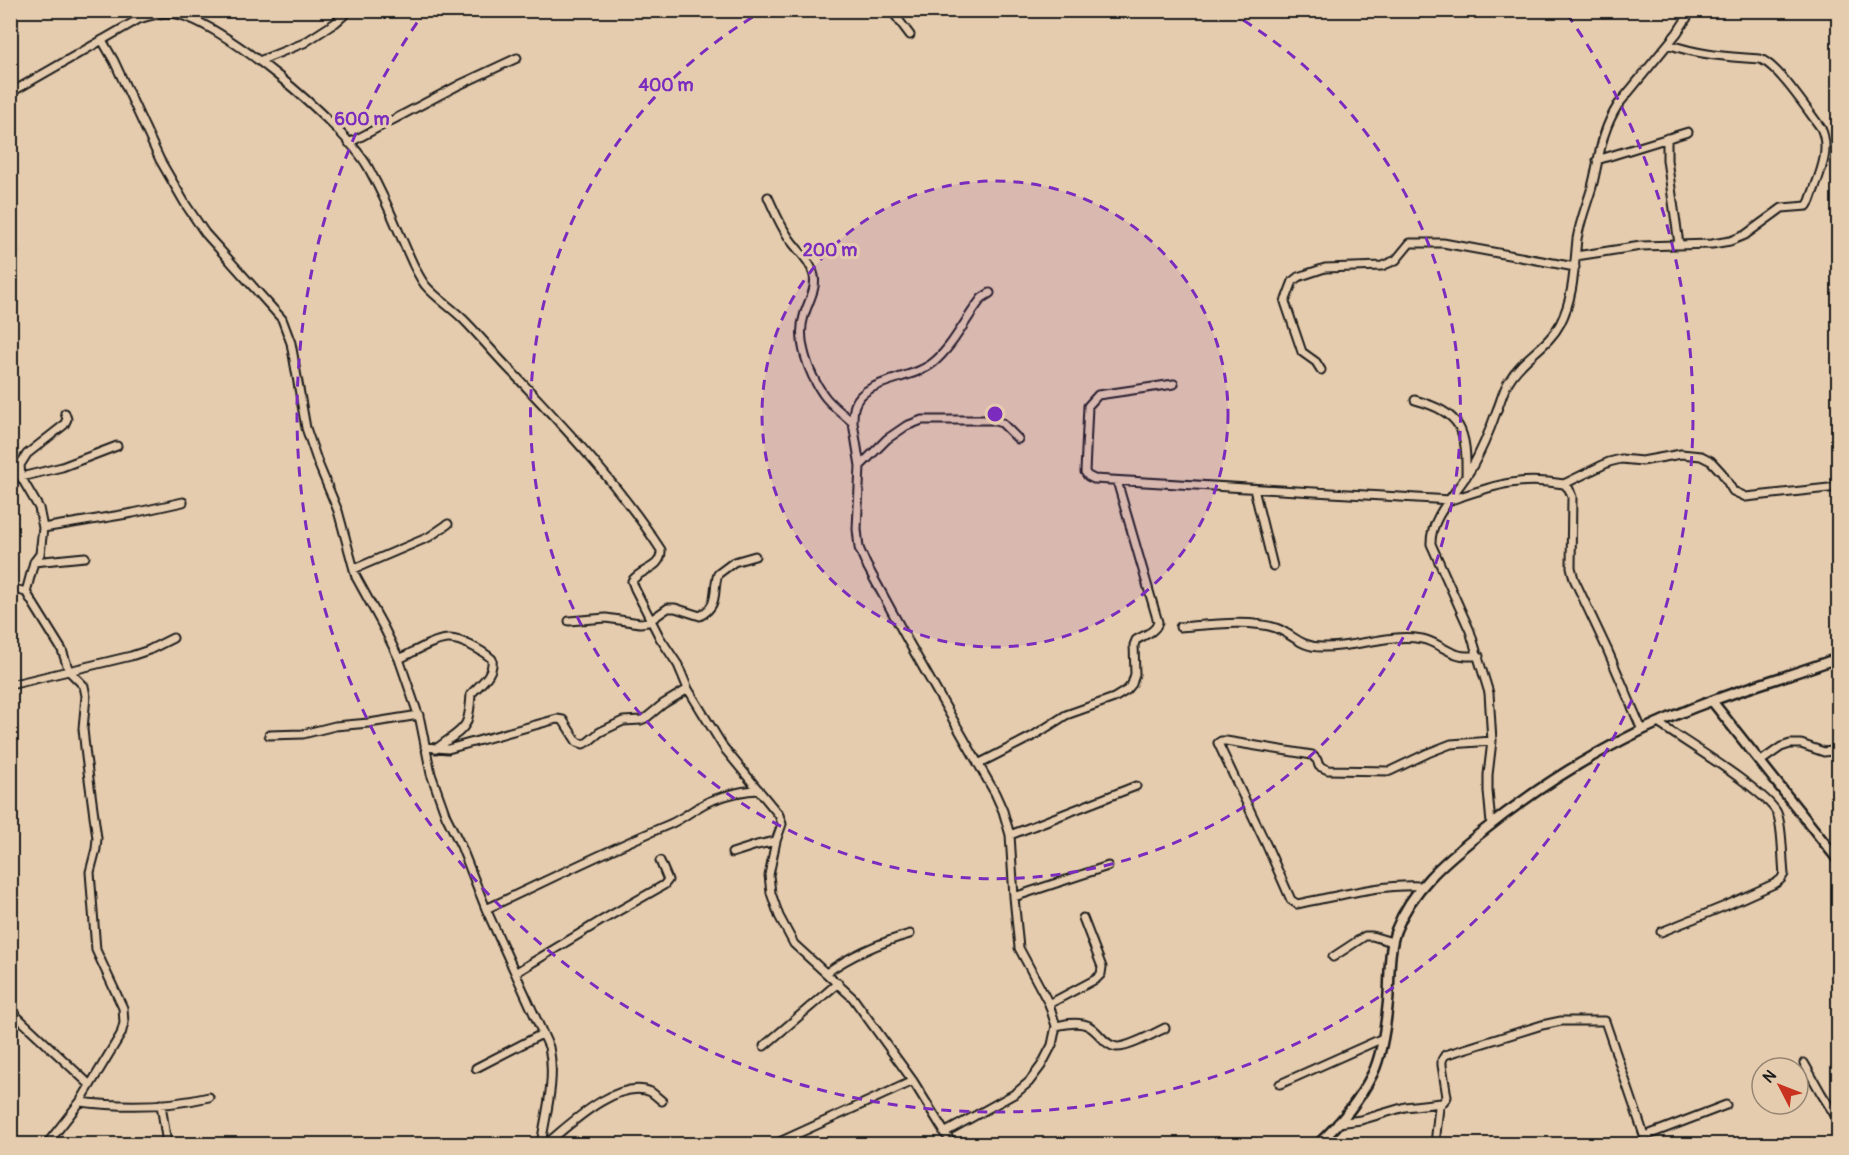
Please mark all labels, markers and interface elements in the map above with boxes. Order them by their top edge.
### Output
text: 400 m [639,74,693,97]
text: 600 m [335,108,389,131]
text: 200 m [803,239,857,262]
centre of rings [985,404,1005,424]
north arrow [1750,1056,1810,1116]
text: N [1759,1066,1781,1087]

